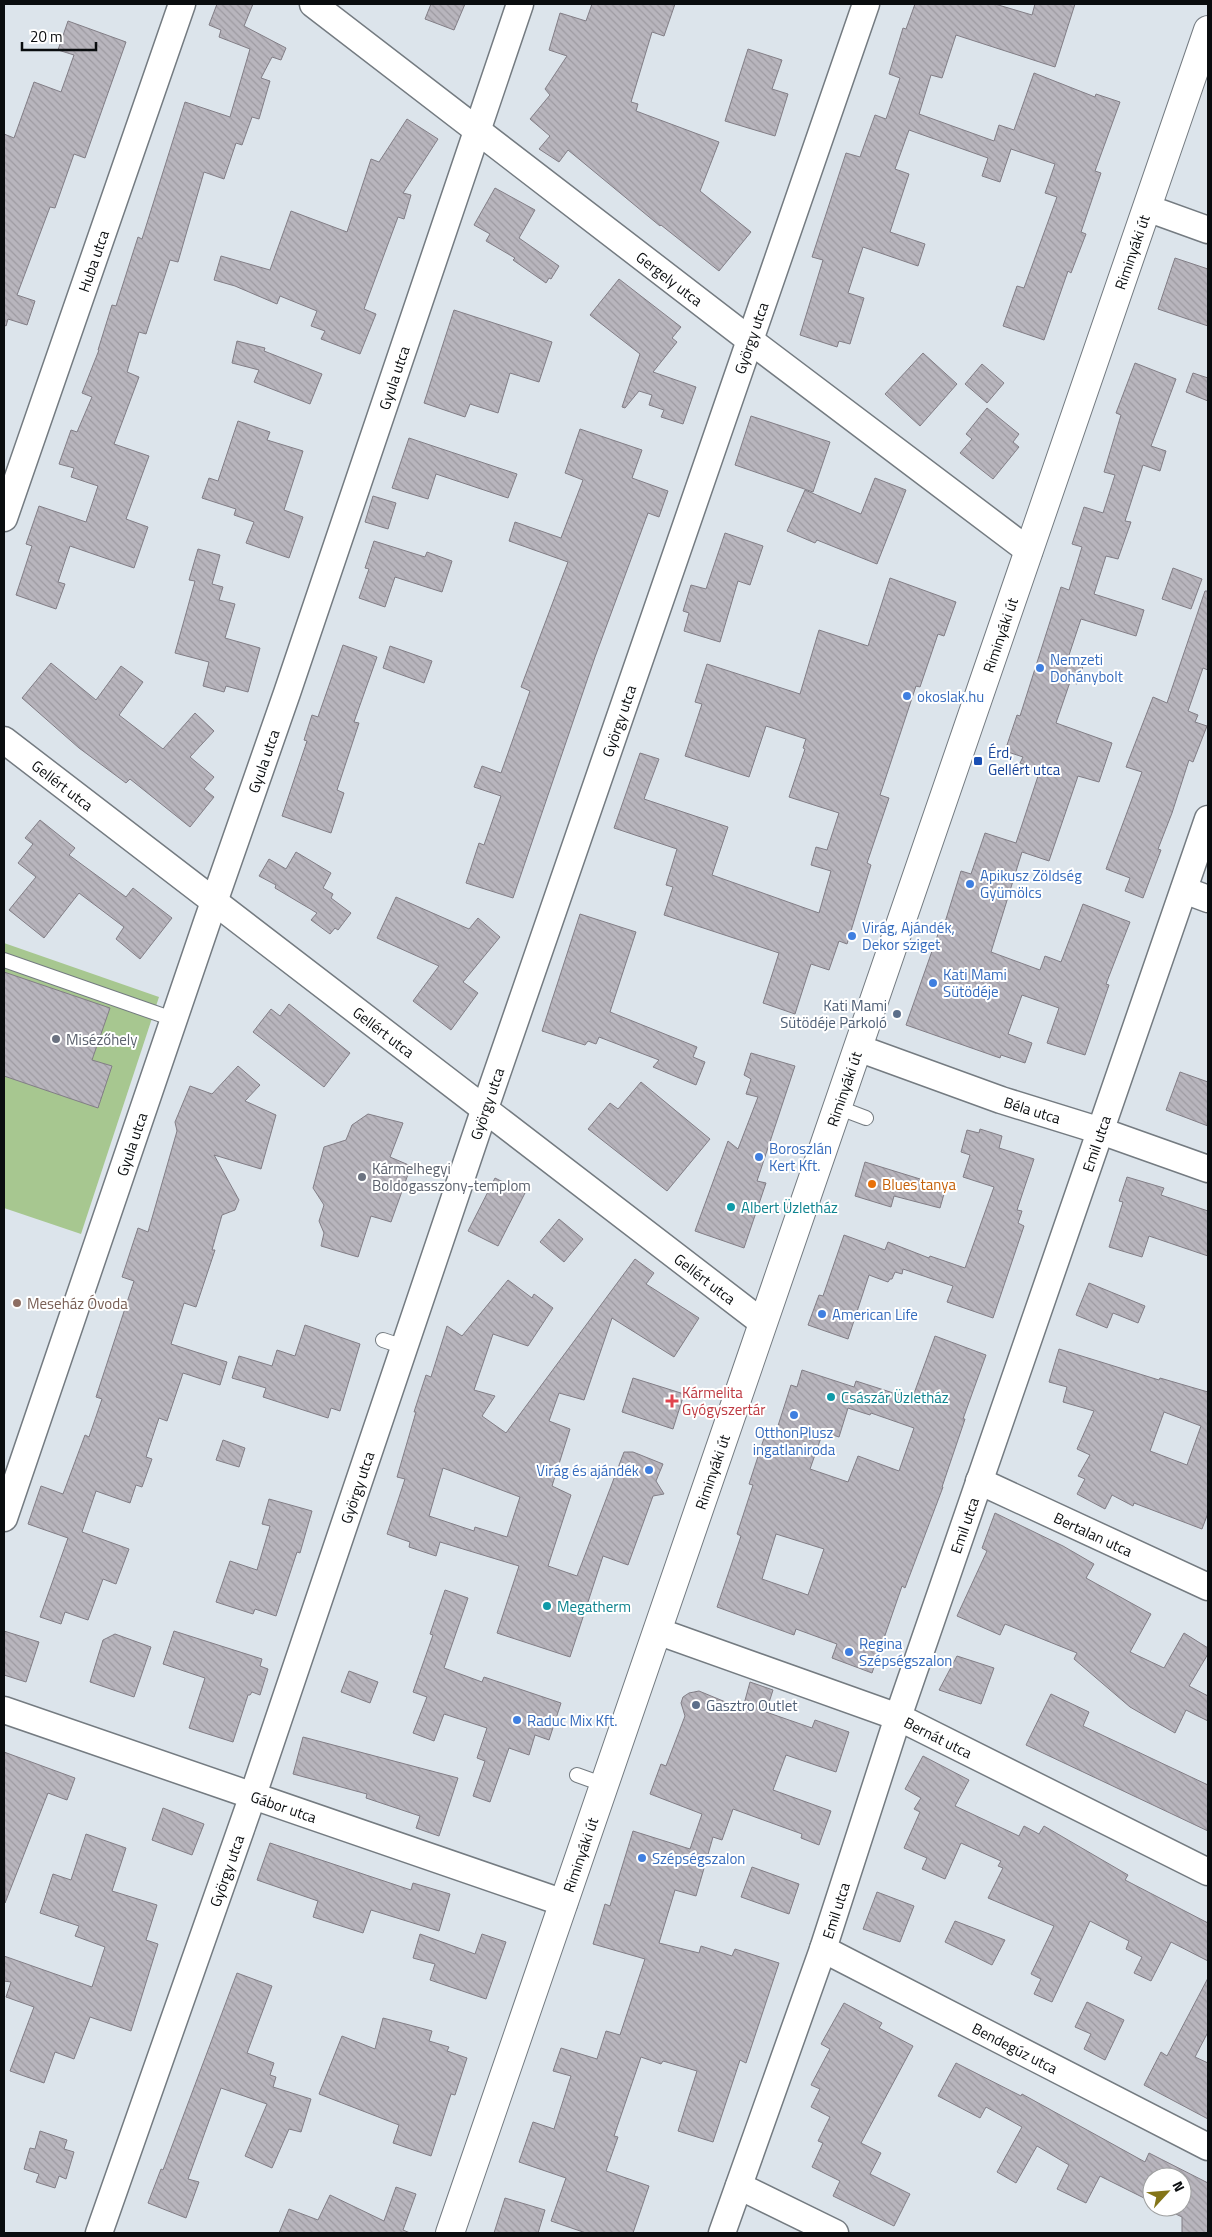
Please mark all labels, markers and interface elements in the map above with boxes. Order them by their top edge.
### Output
scale bar [22,20,96,52]
text: 20 m [30,25,63,48]
street label: Riminyáki út [1108,211,1155,293]
street label: Huba utca [72,226,115,295]
street label: Gergely utca [632,245,708,312]
street label: György utca [728,298,774,377]
street label: Gyula utca [372,342,415,413]
street label: Riminyáki út [976,594,1024,676]
place label: Nemzeti Dohánybolt [1050,648,1124,688]
marker: Nemzeti Dohánybolt [1034,662,1046,674]
street label: György utca [596,681,642,760]
place label: okoslak.hu [917,685,984,708]
marker: okoslak.hu [901,690,913,702]
street label: Gyula utca [241,726,285,796]
place label: Érd, Gellért utca [988,741,1061,781]
street label: Gellért utca [27,754,99,817]
marker: Érd, Gellért utca [972,755,984,767]
place label: Apikusz Zöldség Gyümölcs [980,864,1082,904]
marker: Apikusz Zöldség Gyümölcs [964,878,976,890]
place label: Virág, Ajándék, Dekor sziget [862,916,955,956]
marker: Virág, Ajándék, Dekor sziget [846,930,858,942]
place label: Kati Mami Sütödéje [943,963,1007,1003]
marker: Kati Mami Sütödéje [927,977,939,989]
place label: Kati Mami Sütödéje Parkoló [780,994,887,1034]
street label: Gellért utca [348,1001,420,1063]
marker: Kati Mami Sütödéje Parkoló [891,1008,903,1020]
place label: Misézőhely [66,1028,137,1051]
marker: Misézőhely [50,1033,62,1045]
street label: Riminyáki út [820,1048,867,1129]
street label: György utca [464,1064,510,1143]
street label: Béla utca [1001,1090,1064,1130]
street label: Gyula utca [110,1109,153,1179]
street label: Emil utca [1076,1112,1117,1175]
place label: Boroszlán Kert Kft. [769,1137,832,1177]
marker: Boroszlán Kert Kft. [753,1151,765,1163]
place label: Kármelhegyi Boldogasszony-templom [372,1157,531,1197]
marker: Kármelhegyi Boldogasszony-templom [356,1171,368,1183]
place label: Blues tanya [882,1173,956,1196]
marker: Blues tanya [866,1178,878,1190]
place label: Albert Üzletház [741,1196,838,1219]
marker: Albert Üzletház [725,1201,737,1213]
street label: Gellért utca [669,1247,741,1310]
place label: Meseház Óvoda [27,1292,128,1315]
marker: Meseház Óvoda [11,1297,23,1309]
place label: American Life [832,1303,918,1326]
marker: American Life [816,1308,828,1320]
place label: Kármelita Gyógyszertár [682,1381,766,1421]
place label: Császár Üzletház [841,1386,949,1409]
marker: Császár Üzletház [825,1391,837,1403]
marker: Kármelita Gyógyszertár [666,1395,678,1407]
marker: OtthonPlusz ingatlaniroda [788,1409,800,1421]
place label: OtthonPlusz ingatlaniroda [753,1421,836,1461]
street label: Riminyáki út [688,1430,736,1512]
street label: György utca [334,1448,380,1526]
place label: Virág és ajándék [536,1459,639,1482]
marker: Virág és ajándék [643,1464,655,1476]
street label: Emil utca [944,1494,985,1557]
street label: Bertalan utca [1050,1506,1137,1562]
place label: Megatherm [557,1595,631,1618]
marker: Megatherm [541,1600,553,1612]
place label: Regina Szépségszalon [859,1632,952,1672]
marker: Regina Szépségszalon [843,1646,855,1658]
place label: Gasztro Outlet [706,1694,798,1717]
marker: Gasztro Outlet [690,1699,702,1711]
place label: Raduc Mix Kft. [527,1709,617,1732]
street label: Bernát utca [900,1710,977,1764]
marker: Raduc Mix Kft. [511,1714,523,1726]
street label: Gábor utca [248,1784,320,1829]
street label: Riminyáki út [557,1813,604,1895]
street label: György utca [203,1831,250,1910]
place label: Szépségszalon [652,1847,745,1870]
marker: Szépségszalon [636,1852,648,1864]
street label: Emil utca [816,1879,856,1942]
street label: Bendegúz utca [968,2016,1062,2080]
north arrow [1142,2167,1192,2217]
text: N [1168,2177,1191,2195]

